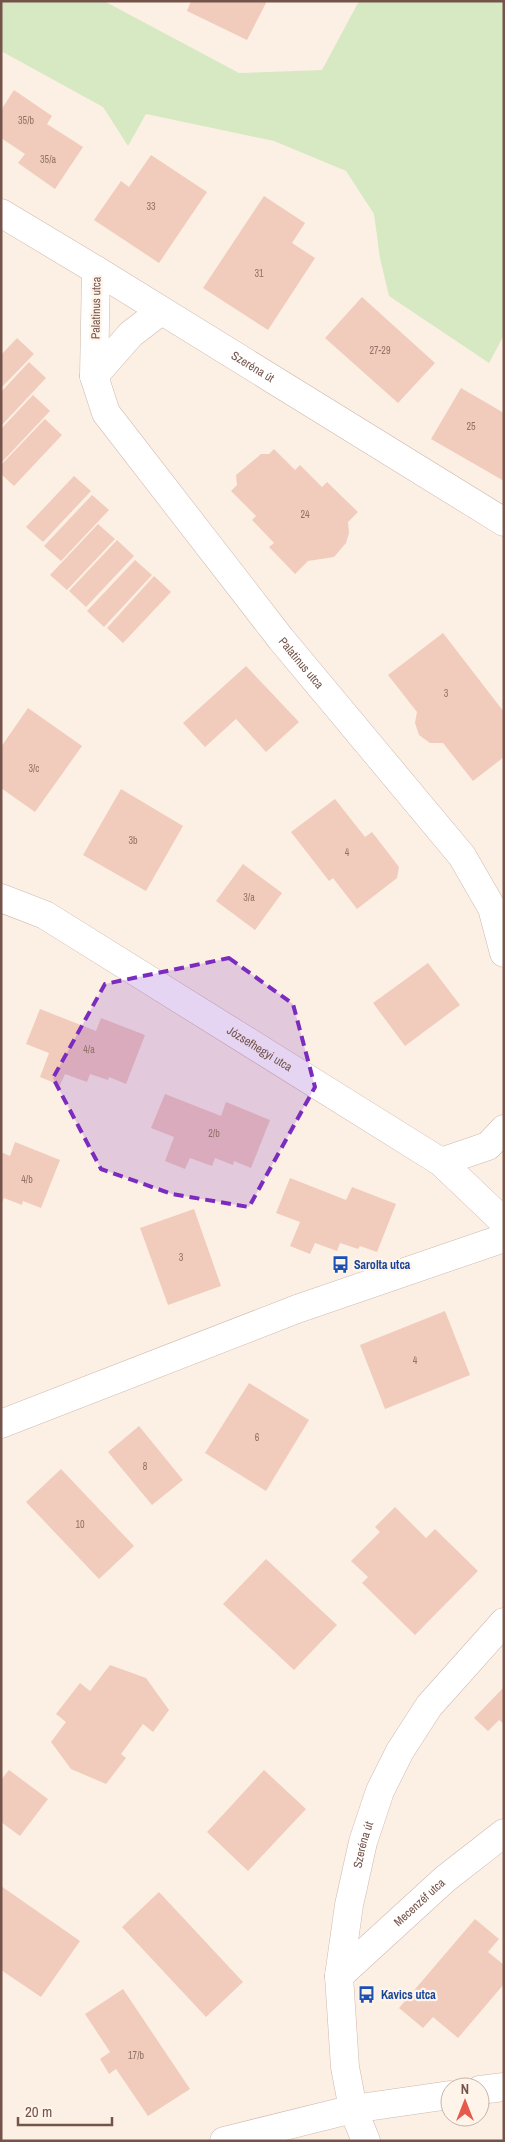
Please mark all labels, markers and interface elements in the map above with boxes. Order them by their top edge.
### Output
house number: 35/b [18,114,34,127]
house number: 35/a [40,153,56,166]
house number: 33 [146,200,156,213]
house number: 31 [254,267,264,280]
street label: Palatinus utca [87,276,105,339]
house number: 27-29 [370,344,391,357]
street label: Szeréna út [228,347,277,386]
house number: 25 [466,420,476,433]
house number: 24 [300,508,310,521]
street label: Palatinus utca [275,634,328,693]
house number: 3 [444,687,449,700]
house number: 3/c [29,762,39,775]
house number: 3b [128,834,138,847]
house number: 4 [345,846,350,859]
house number: 3/a [243,891,255,904]
street label: Józsefhegyi utca [224,1022,296,1075]
house number: 4/a [83,1043,95,1056]
house number: 2/b [208,1127,220,1140]
house number: 4/b [21,1173,33,1186]
house number: 3 [179,1251,184,1264]
bus stop icon: Sarolta utca [330,1255,350,1275]
place label: Sarolta utca [354,1257,411,1273]
house number: 4 [413,1354,418,1367]
house number: 6 [255,1431,260,1444]
house number: 8 [143,1460,148,1473]
house number: 10 [75,1518,85,1531]
street label: Szeréna út [349,1819,377,1870]
street label: Mecenzéf utca [390,1875,449,1930]
bus stop icon: Kavics utca [357,1985,377,2005]
place label: Kavics utca [381,1987,436,2003]
house number: 17/b [128,2049,144,2062]
north arrow [440,2077,490,2127]
text: N [461,2080,469,2098]
scale bar [18,2094,111,2126]
text: 20 m [25,2101,52,2122]

